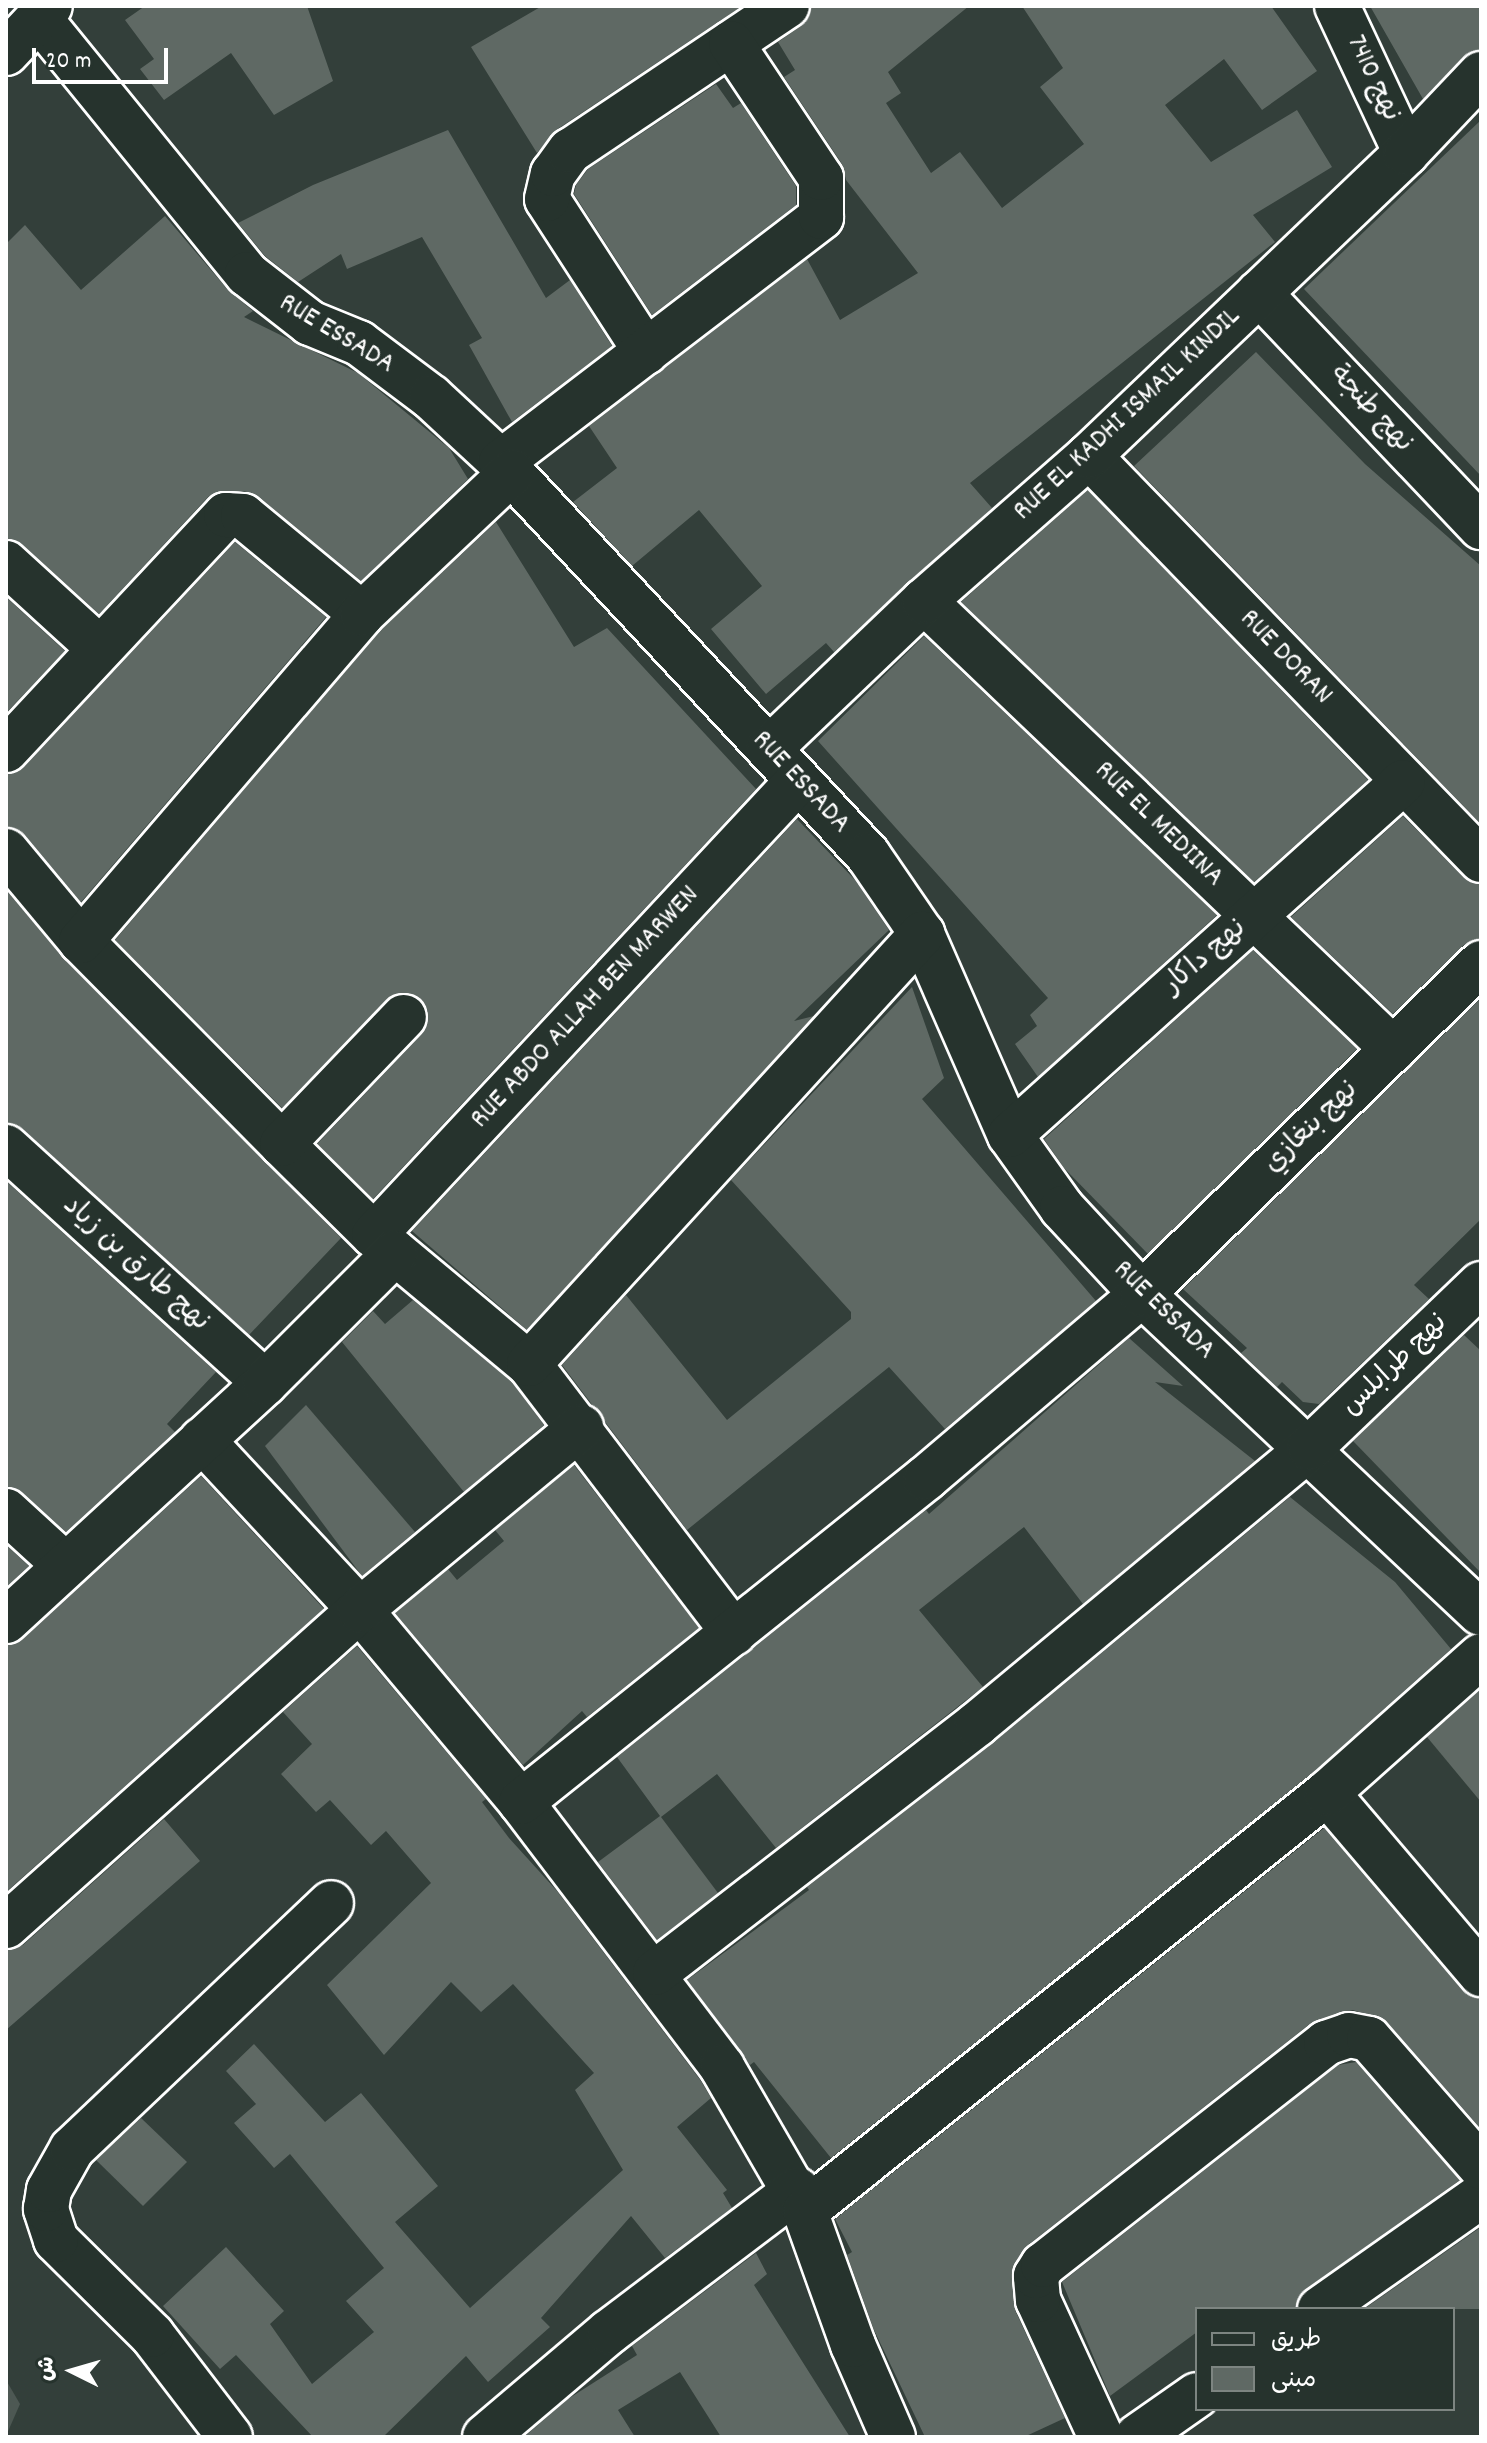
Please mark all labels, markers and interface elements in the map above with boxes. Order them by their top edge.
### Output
street label: نهج 7410 [1337,30,1407,128]
scale bar [36,32,172,82]
text: 20 m [46,45,92,79]
street label: RUE ESSADA [272,287,400,383]
street label: RUE EL KADHI ISMAIL KINDIL [1007,301,1249,529]
street label: نهج طنجة [1321,359,1419,461]
street label: RUE DORAN [1231,603,1339,713]
street label: RUE ESSADA [744,724,856,842]
street label: RUE EL MEDIINA [1086,755,1230,895]
street label: RUE ABDO ALLAH BEN MARWEN [465,879,707,1137]
street label: نهج داكار [1158,913,1254,1003]
street label: نهج بنغازي [1258,1075,1366,1181]
street label: نهج طارق بن زياد [54,1190,216,1340]
street label: RUE ESSADA [1105,1254,1221,1368]
street label: نهج طرابلس [1336,1307,1456,1425]
legend [1195,2307,1455,2411]
text: طريق [1271,2324,1321,2358]
north arrow [32,2331,112,2411]
text: ش [31,2355,64,2382]
text: مبنى [1271,2364,1316,2398]

